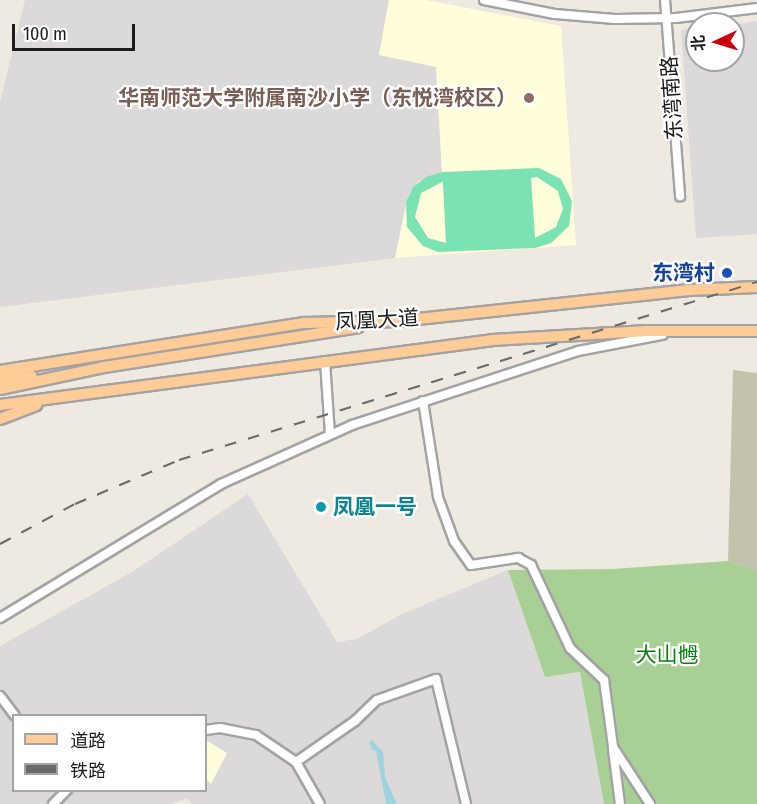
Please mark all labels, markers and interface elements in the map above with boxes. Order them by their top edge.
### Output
scale bar [15,12,138,50]
north arrow [685,12,745,72]
text: 100 m [23,23,67,45]
text: 北 [689,35,709,52]
street label: 东湾南路 [657,55,687,141]
place label: 华南师范大学附属南沙小学（东悦湾校区） [118,85,517,111]
marker: 华南师范大学附属南沙小学（东悦湾校区） [522,91,536,105]
place label: 东湾村 [652,260,715,286]
marker: 东湾村 [720,266,734,280]
street label: 凤凰大道 [334,305,420,335]
place label: 凤凰一号 [333,494,417,520]
marker: 凤凰一号 [314,500,328,514]
park label: 大山乸 [636,642,698,668]
legend [12,714,207,792]
text: 道路 [70,730,106,752]
text: 铁路 [70,760,106,782]

